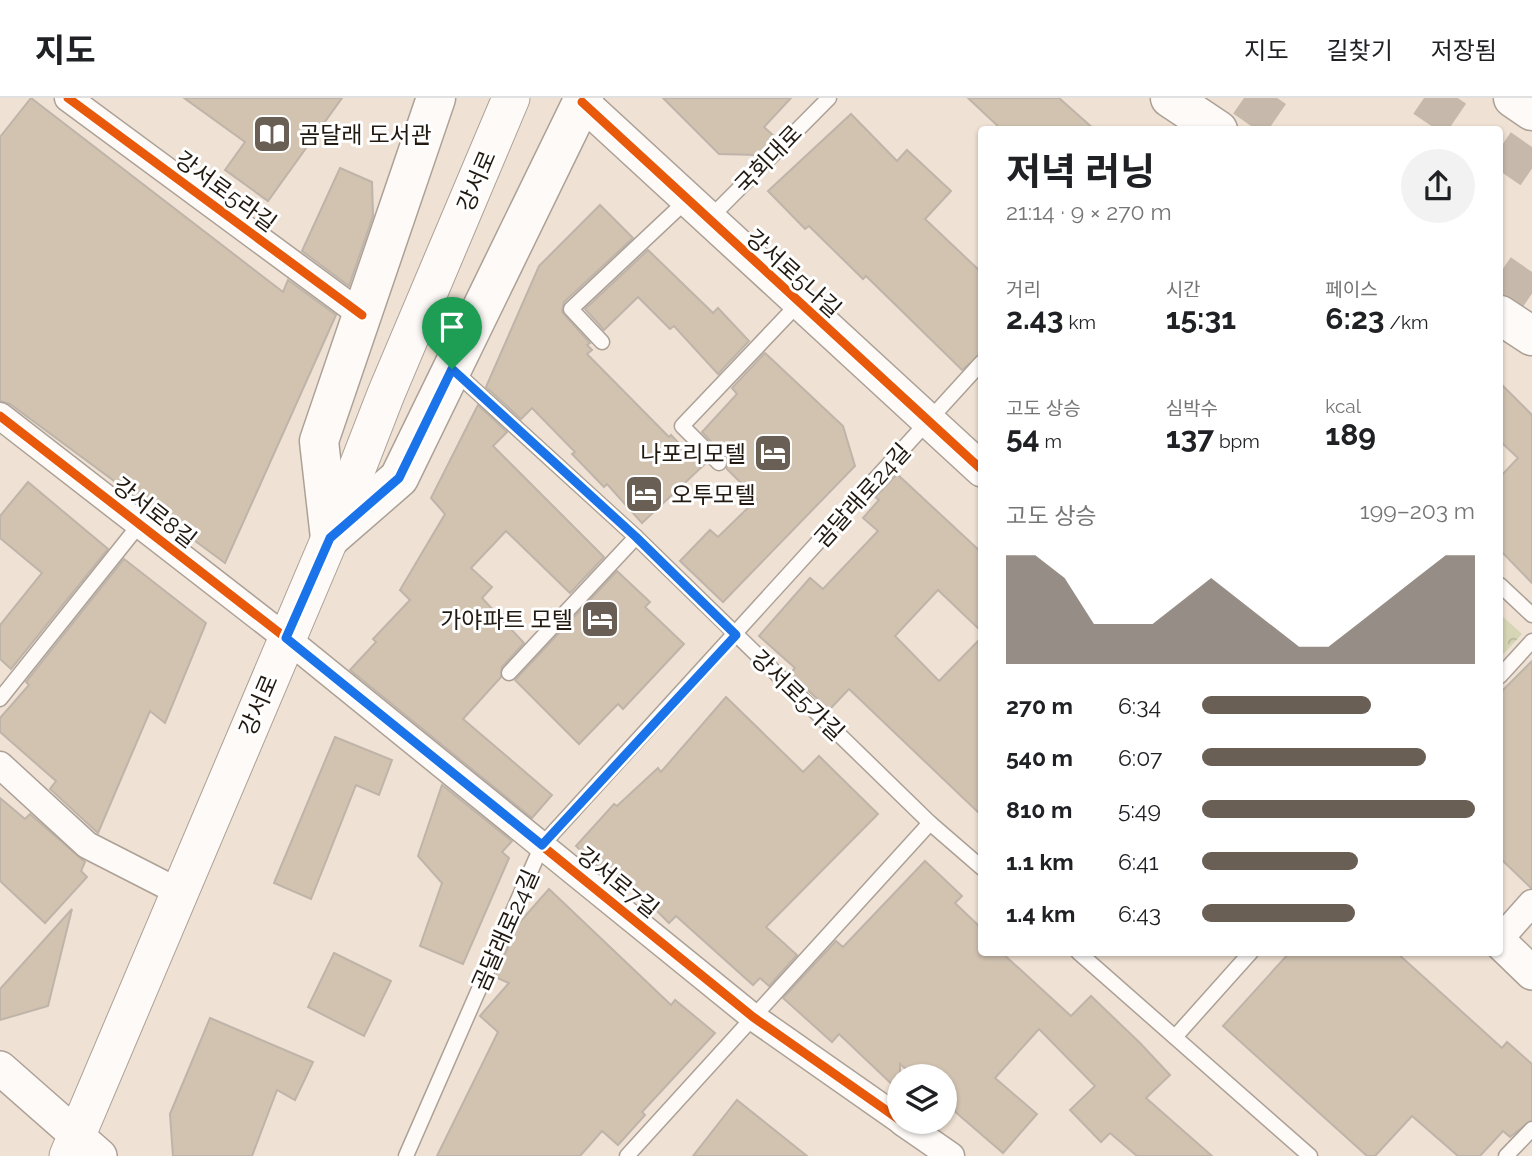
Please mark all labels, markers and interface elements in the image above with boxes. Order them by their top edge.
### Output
text: 지도 [35,31,96,70]
text: 지도 [1244,36,1289,65]
text: 길찾기 [1327,36,1393,65]
text: 저장됨 [1431,36,1497,65]
library icon: 곰달래 도서관 [251,113,293,155]
street label: 국회대로 [729,119,807,199]
place label: 곰달래 도서관 [299,121,432,148]
street label: 강서로5라길 [170,145,282,237]
street label: 강서로 [451,147,501,215]
text: 저녁 러닝 [1006,149,1155,194]
button: share [1401,149,1475,223]
text: 21:14 · 9 × 270 m [1006,198,1172,225]
street label: 강서로5나길 [741,223,847,323]
text: 거리 [1006,278,1041,300]
text: 시간 [1166,278,1201,300]
text: 페이스 [1325,278,1378,300]
pin [422,297,482,369]
text: 2.43 [1006,301,1064,336]
text: 15:31 [1166,301,1236,336]
text: 6:23 [1325,301,1385,336]
icon: arrive [433,308,471,346]
text: km [1064,311,1096,333]
text: /km [1385,311,1428,333]
text: kcal [1325,395,1361,417]
text: 고도 상승 [1006,397,1081,419]
text: 심박수 [1166,397,1218,419]
text: 189 [1325,417,1376,452]
text: 54 [1006,420,1040,455]
text: 137 [1166,420,1214,455]
text: m [1040,430,1062,452]
text: bpm [1214,430,1260,452]
hotel icon: 나포리모텔 [752,432,794,474]
street label: 곰달래로24길 [808,438,916,552]
place label: 나포리모텔 [640,440,746,467]
street label: 강서로8길 [108,471,202,553]
hotel icon: 오투모텔 [623,473,665,515]
place label: 오투모텔 [671,481,756,508]
text: 199–203 m [1360,497,1475,524]
text: 고도 상승 [1006,502,1097,529]
hotel icon: 가야파트 모텔 [579,598,621,640]
place label: 가야파트 모텔 [440,606,573,633]
street label: 강서로5가길 [746,644,850,746]
street label: 강서로 [233,671,283,739]
text: 270 m [1006,692,1073,719]
text: 6:34 [1118,692,1161,719]
text: 540 m [1006,744,1073,771]
text: 6:07 [1118,744,1162,771]
text: 810 m [1006,796,1072,823]
text: 5:49 [1118,796,1161,823]
street label: 강서로7길 [572,841,664,923]
text: 1.1 km [1006,848,1074,875]
text: 6:41 [1118,848,1159,875]
street label: 곰달래로24길 [466,865,544,995]
text: 1.4 km [1006,900,1075,927]
text: 6:43 [1118,900,1161,927]
map controls [887,1064,957,1134]
button: layers [887,1064,957,1134]

